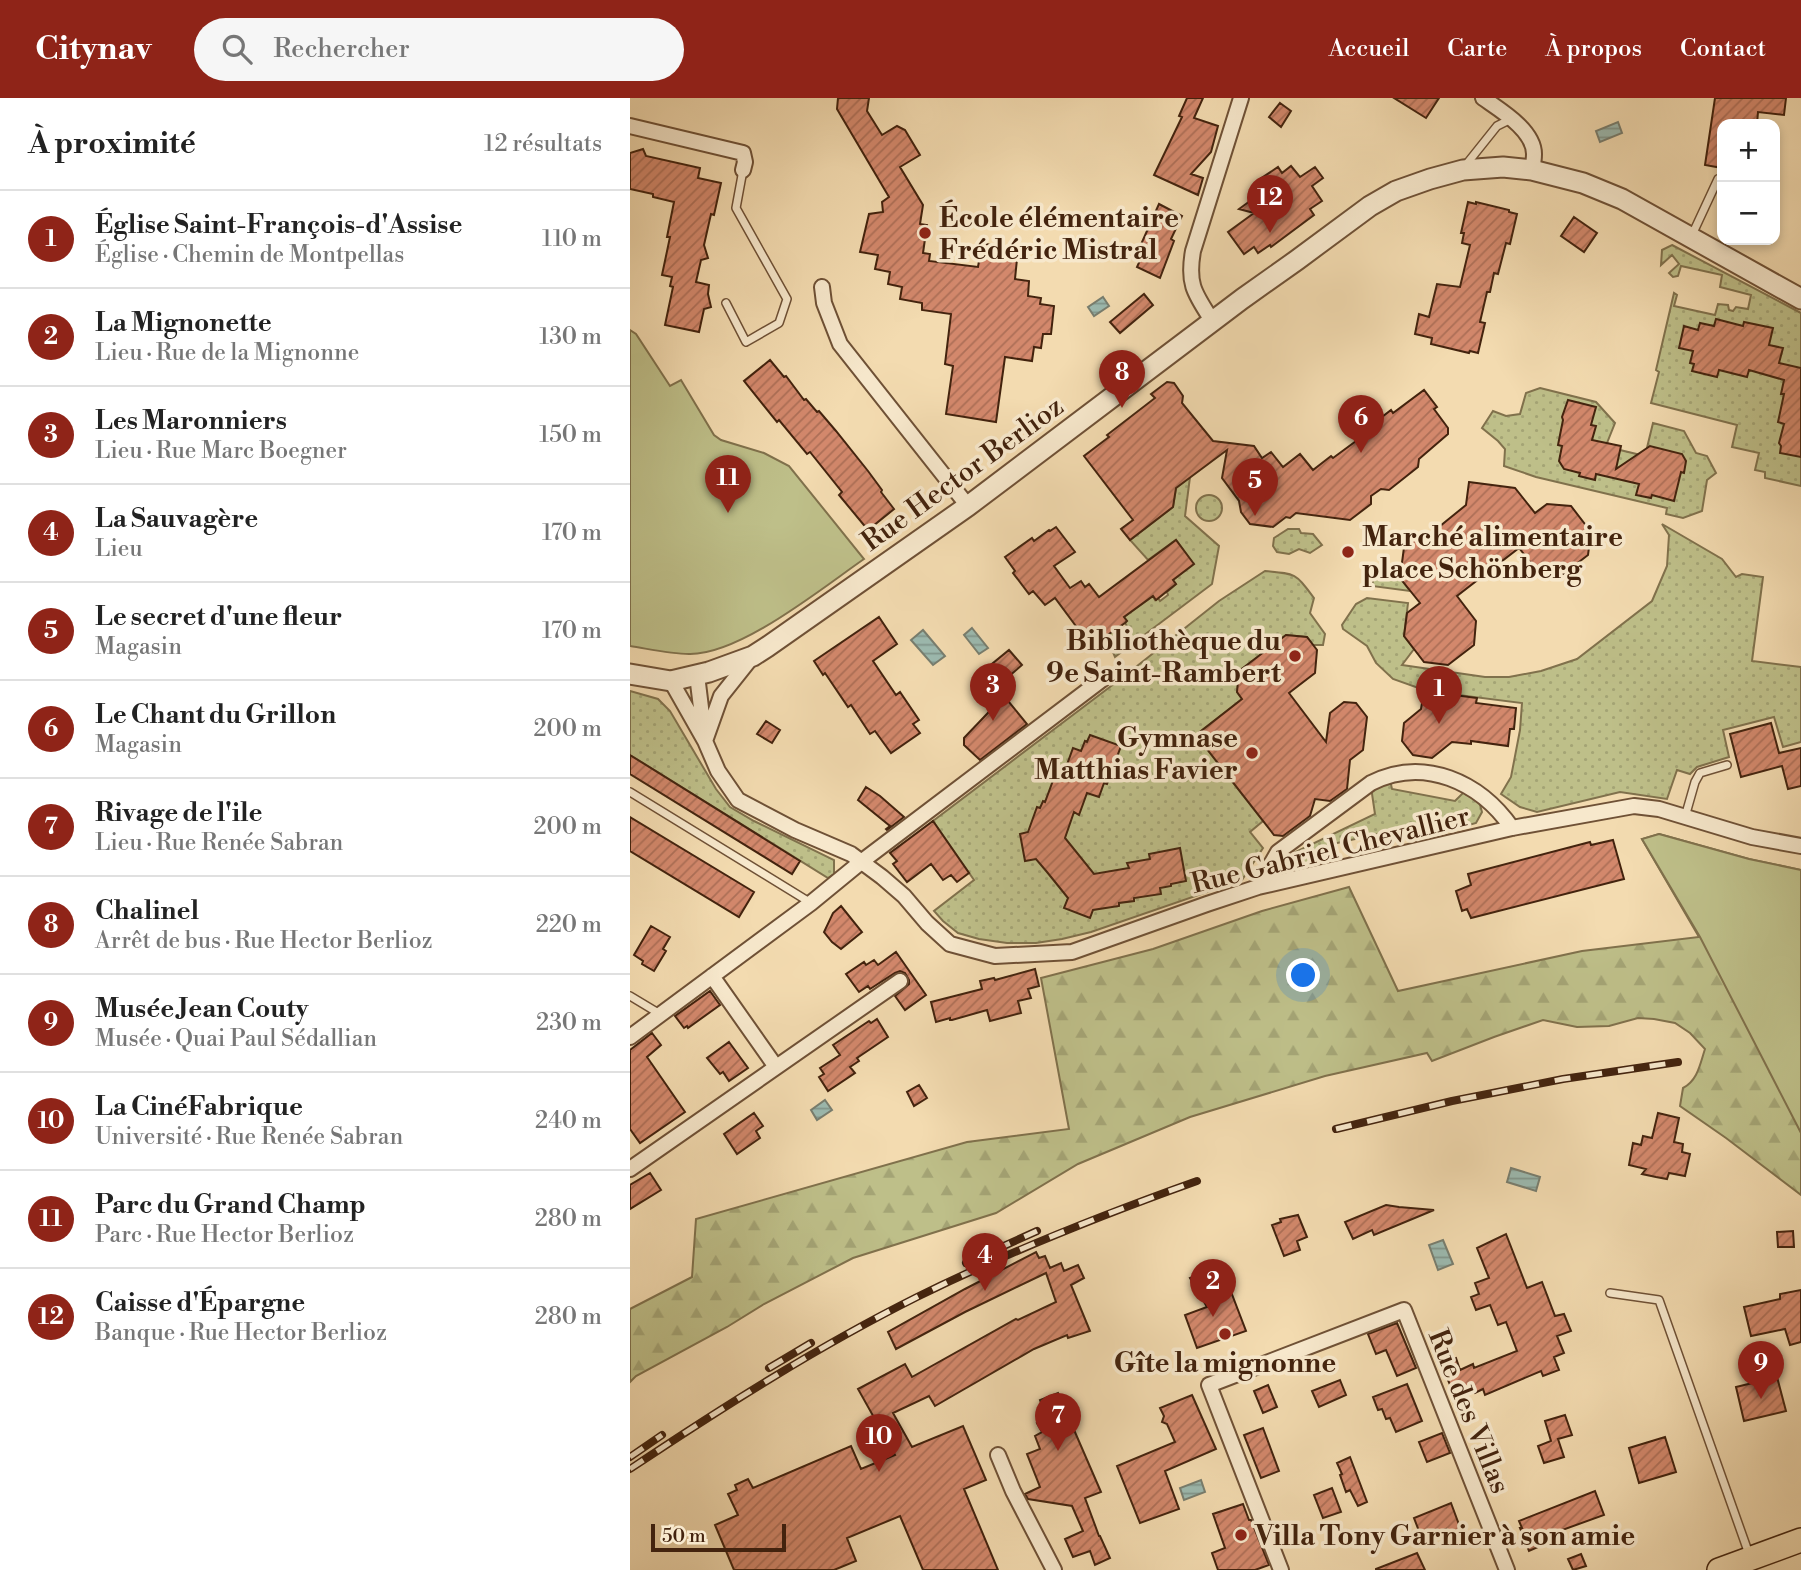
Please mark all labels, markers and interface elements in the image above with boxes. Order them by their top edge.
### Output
search box [194,18,684,81]
text: Citynav [35,29,152,70]
icon: search [218,30,256,68]
text: Rechercher [274,33,410,65]
text: Accueil [1328,34,1409,64]
text: Carte [1447,34,1507,64]
text: À propos [1545,34,1642,64]
text: Contact [1680,34,1766,64]
map controls [1717,119,1780,245]
button: + [1717,119,1780,182]
text: À proximité [28,125,196,163]
text: 12 résultats [484,130,602,158]
pin: 12 [1247,175,1293,233]
button: − [1717,182,1780,245]
place label: École élémentaire Frédéric Mistral [939,199,1179,268]
text: Église Saint-François-d'Assise [95,209,462,241]
text: 1 [45,225,57,253]
text: 110 m [542,225,602,253]
marker: École élémentaire Frédéric Mistral [917,225,933,241]
text: Église · Chemin de Montpellas [95,241,404,269]
text: La Mignonette [95,307,272,339]
text: 2 [44,323,58,351]
text: 130 m [539,323,602,351]
text: Lieu · Rue de la Mignonne [95,339,359,367]
pin: 8 [1099,350,1145,408]
street label: Rue Hector Berlioz [855,389,1071,559]
pin: 6 [1338,395,1384,453]
text: Les Maronniers [95,405,287,437]
text: 3 [44,421,58,449]
text: 150 m [539,421,602,449]
text: Lieu · Rue Marc Boegner [95,437,347,465]
pin: 11 [705,455,751,513]
pin: 5 [1232,458,1278,516]
text: La Sauvagère [95,503,258,535]
text: 4 [43,519,59,547]
text: 170 m [542,519,602,547]
place label: Marché alimentaire place Schönberg [1362,520,1623,587]
text: Lieu [95,535,143,563]
marker: Marché alimentaire place Schönberg [1340,544,1356,560]
text: Le secret d'une fleur [95,601,342,633]
text: 5 [44,617,58,645]
text: 170 m [542,617,602,645]
place label: Bibliothèque du 9e Saint-Rambert [1046,624,1282,691]
text: Magasin [95,633,182,661]
marker: Bibliothèque du 9e Saint-Rambert [1287,648,1303,664]
pin: 3 [970,663,1016,721]
pin: 1 [1416,666,1462,724]
text: Le Chant du Grillon [95,699,336,731]
text: 6 [44,715,58,743]
text: 200 m [534,715,602,743]
place label: Gymnase Matthias Favier [1034,721,1238,788]
text: Magasin [95,731,182,759]
marker: Gymnase Matthias Favier [1244,745,1260,761]
text: Rivage de l'ile [95,797,263,829]
street label: Rue Gabriel Chevallier [1187,799,1473,902]
text: 7 [44,813,58,841]
text: 200 m [534,813,602,841]
text: Lieu · Rue Renée Sabran [95,829,343,857]
text: Chalinel [95,895,199,927]
text: 8 [44,911,58,939]
text: 220 m [536,911,602,939]
text: Arrêt de bus · Rue Hector Berlioz [95,927,433,955]
your location [1286,958,1320,992]
text: Musée Jean Couty [95,993,308,1025]
text: 9 [44,1009,58,1037]
text: 230 m [536,1009,602,1037]
text: Musée · Quai Paul Sédallian [95,1025,377,1053]
text: La CinéFabrique [95,1091,303,1123]
text: 10 [37,1107,65,1135]
text: 240 m [535,1107,602,1135]
text: Université · Rue Renée Sabran [95,1123,403,1151]
text: Parc du Grand Champ [95,1189,366,1221]
text: 11 [40,1205,62,1233]
text: 280 m [535,1205,602,1233]
text: Parc · Rue Hector Berlioz [95,1221,354,1249]
pin: 4 [962,1233,1008,1291]
pin: 2 [1190,1259,1236,1317]
text: Caisse d'Épargne [95,1287,305,1319]
text: 12 [38,1303,64,1331]
text: 280 m [535,1303,602,1331]
text: Banque · Rue Hector Berlioz [95,1319,387,1347]
street label: Rue des Villas [1420,1324,1517,1499]
marker: Gîte la mignonne [1217,1326,1233,1342]
pin: 9 [1738,1341,1784,1399]
place label: Gîte la mignonne [1114,1346,1336,1381]
pin: 7 [1035,1393,1081,1451]
pin: 10 [856,1414,902,1472]
place label: Villa Tony Garnier à son amie [1254,1519,1635,1554]
scale bar [651,1521,786,1553]
text: 50 m [662,1524,706,1548]
marker: Villa Tony Garnier à son amie [1233,1527,1249,1543]

